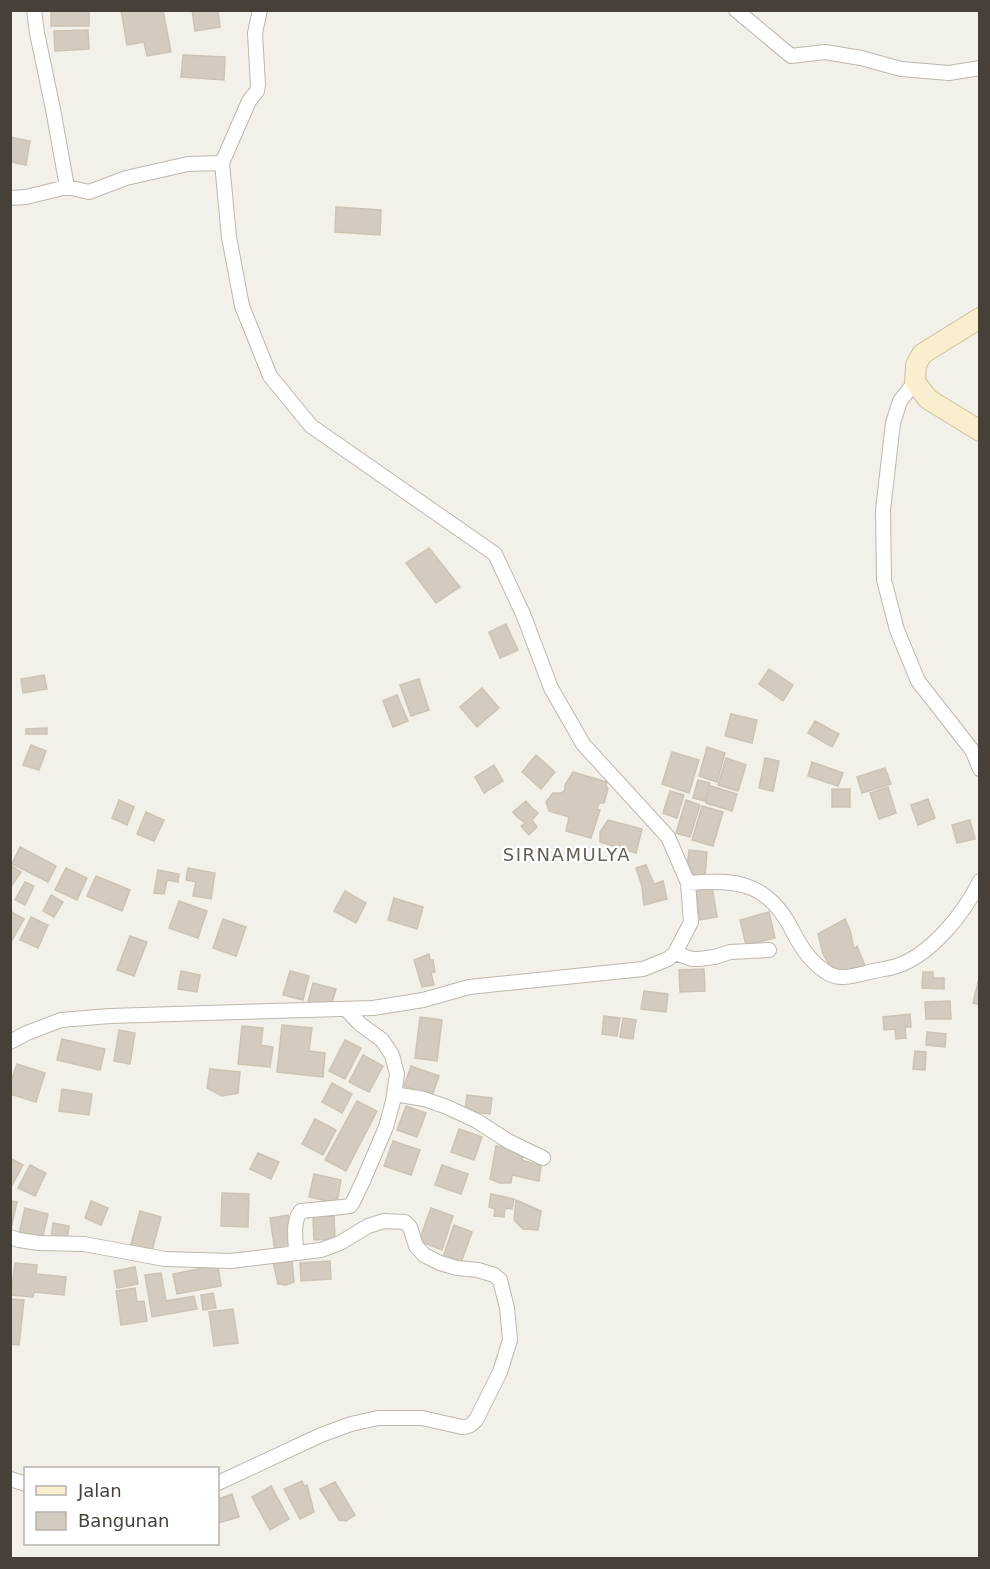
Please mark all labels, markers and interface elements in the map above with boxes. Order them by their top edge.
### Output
district label: SIRNAMULYA [503,844,631,865]
legend [24,1467,219,1545]
text: Jalan [77,1480,122,1501]
text: Bangunan [78,1510,169,1531]

